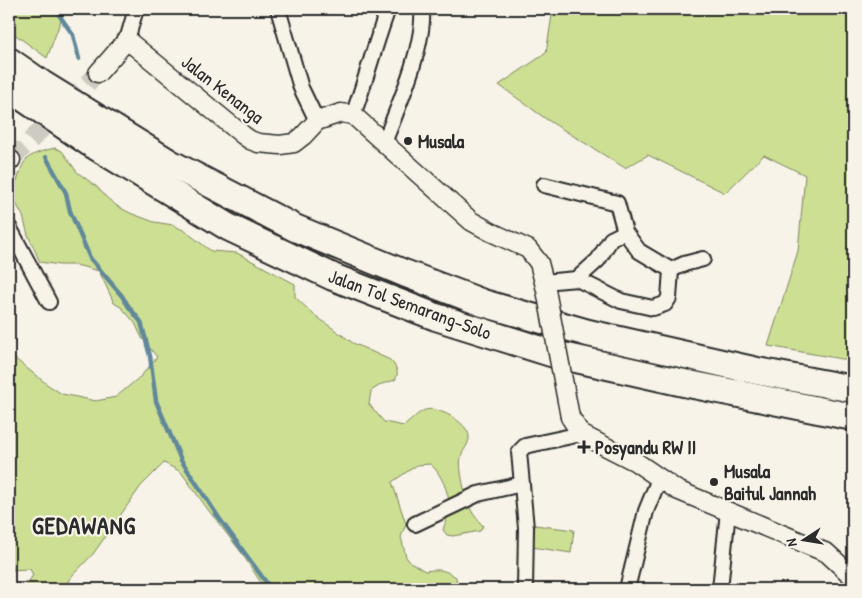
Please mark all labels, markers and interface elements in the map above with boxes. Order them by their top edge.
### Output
street label: Jalan Kenanga [176,49,270,130]
place label: Musala [418,128,465,154]
marker: Musala [402,135,414,147]
street label: Jalan Tol Semarang–Solo [325,262,495,346]
place label: Posyandu RW II [595,434,696,461]
marker: Posyandu RW II [577,440,591,454]
place label: Musala Baitul Jannah [724,458,816,506]
marker: Musala Baitul Jannah [708,476,720,488]
district label: GEDAWANG [32,509,136,541]
north arrow [780,516,830,566]
text: N [781,537,801,548]

